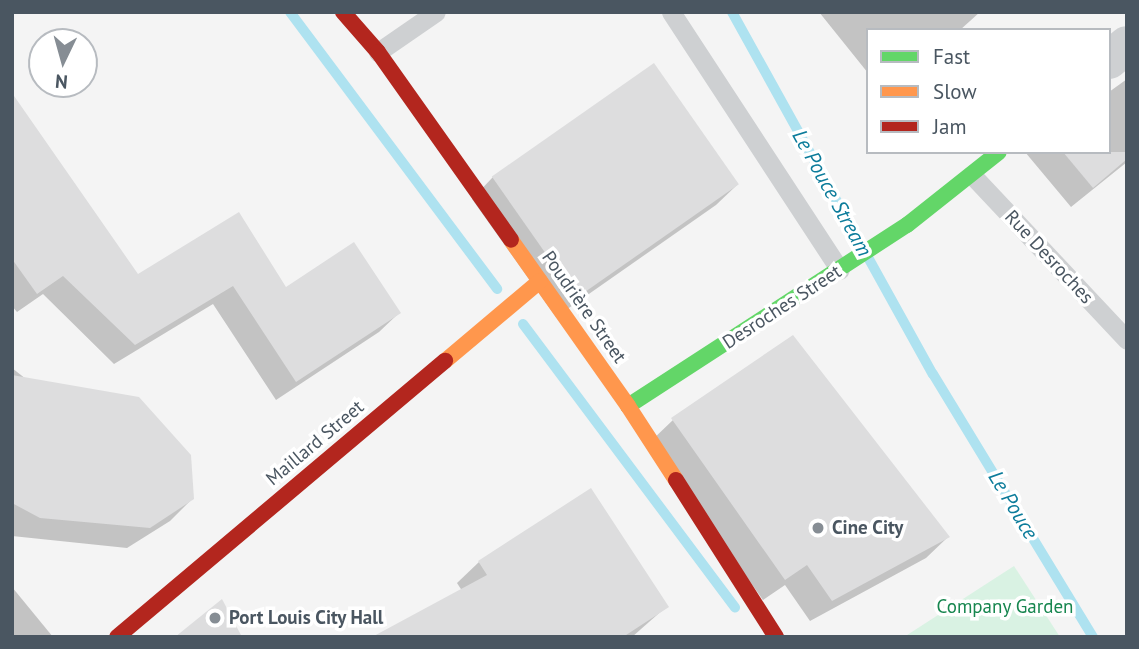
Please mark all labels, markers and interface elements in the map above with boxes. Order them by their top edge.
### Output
north arrow [28,28,98,98]
legend [866,28,1111,154]
text: Fast [933,43,970,70]
text: N [54,69,69,94]
text: Slow [933,78,977,105]
text: Jam [933,113,967,140]
water label: Le Pouce Stream [787,125,877,261]
street label: Rue Desroches [1000,206,1098,308]
street label: Poudrière Street [537,247,631,367]
street label: Desroches Street [718,260,846,354]
street label: Maillard Street [262,396,368,490]
water label: Le Pouce [983,466,1043,544]
place label: Cine City [832,517,904,539]
marker: Cine City [810,520,826,536]
park label: Company Garden [936,596,1074,618]
place label: Port Louis City Hall [229,607,384,629]
marker: Port Louis City Hall [207,610,223,626]

